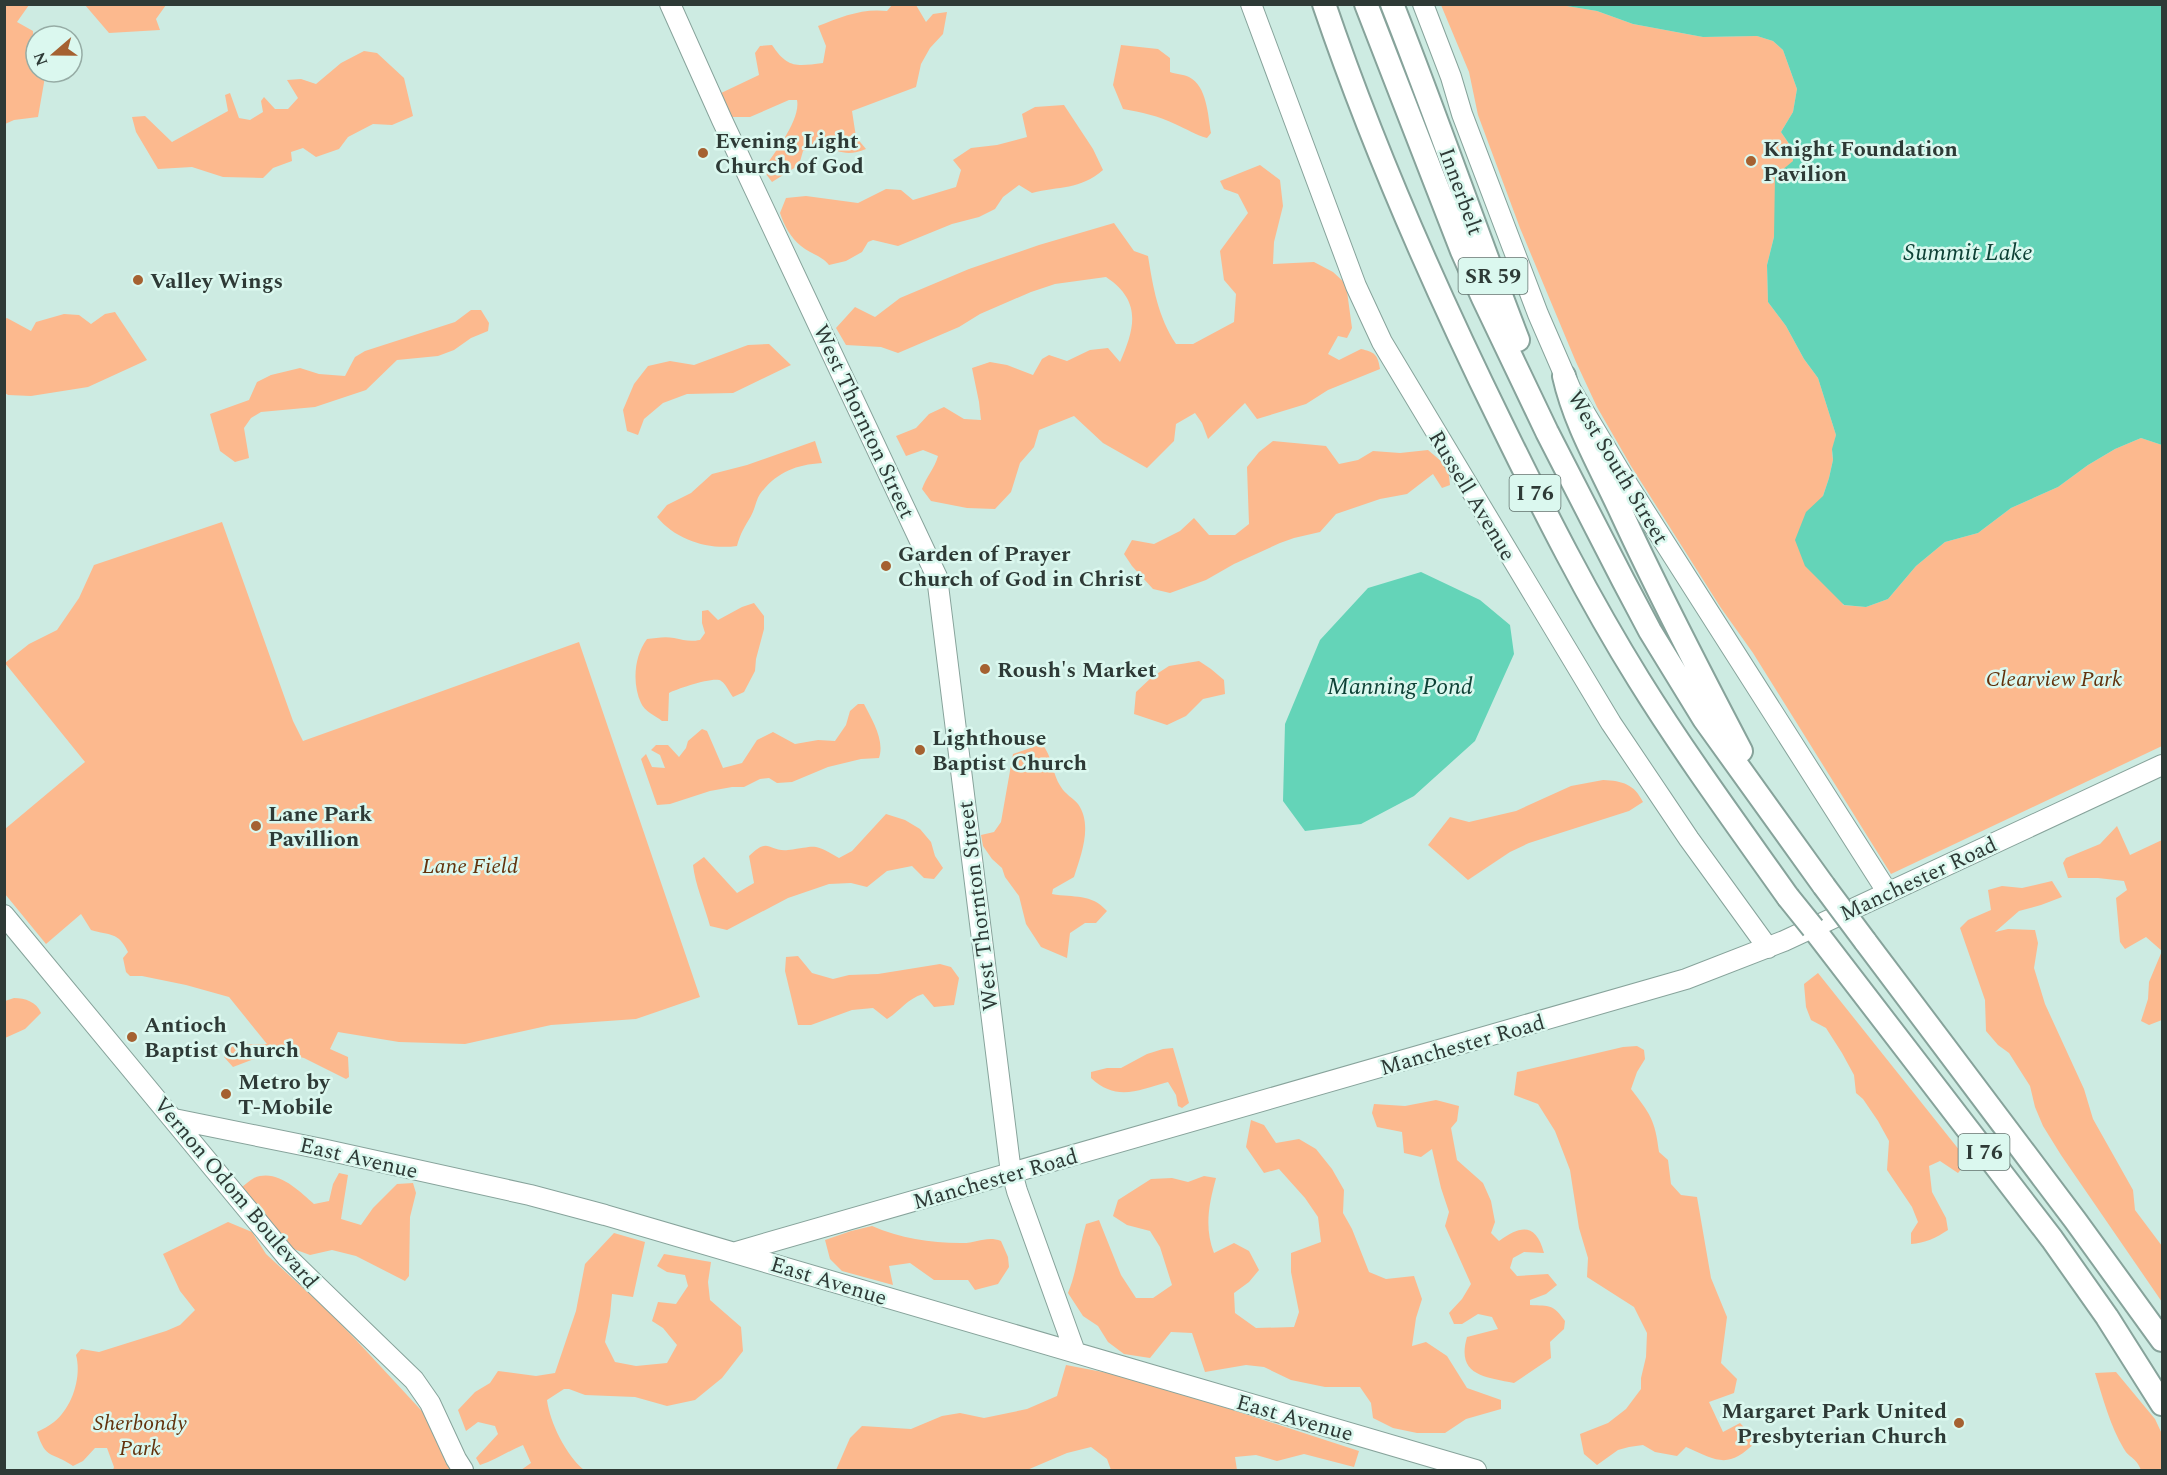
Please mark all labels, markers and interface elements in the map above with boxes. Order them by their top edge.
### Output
north arrow [24,24,84,84]
text: N [27,49,54,69]
place label: Evening Light Church of God [715,125,864,183]
place label: Knight Foundation Pavilion [1763,133,1958,191]
street label: Innerbelt [1430,143,1492,240]
marker: Evening Light Church of God [696,146,710,160]
marker: Knight Foundation Pavilion [1744,154,1758,168]
water label: Summit Lake [1903,235,2033,271]
road number: SR 59 [1458,258,1528,294]
place label: Valley Wings [150,265,283,298]
marker: Valley Wings [131,273,145,287]
street label: West Thornton Street [804,319,923,524]
street label: West South Street [1559,384,1677,551]
street label: Russell Avenue [1420,424,1524,567]
road number: I 76 [1510,475,1561,511]
place label: Garden of Prayer Church of God in Christ [898,538,1143,596]
marker: Garden of Prayer Church of God in Christ [879,559,893,573]
place label: Roush's Market [997,654,1157,687]
marker: Roush's Market [978,662,992,676]
park label: Clearview Park [1986,663,2122,696]
water label: Manning Pond [1327,669,1473,705]
place label: Lighthouse Baptist Church [932,722,1088,780]
marker: Lighthouse Baptist Church [913,743,927,757]
place label: Lane Park Pavillion [268,798,373,856]
street label: West Thornton Street [949,799,1008,1013]
marker: Lane Park Pavillion [249,819,263,833]
street label: Manchester Road [1835,828,2003,930]
park label: Lane Field [422,850,518,883]
street label: Manchester Road [1376,1006,1549,1085]
place label: Antioch Baptist Church [144,1009,300,1067]
marker: Antioch Baptist Church [125,1030,139,1044]
place label: Metro by T-Mobile [238,1066,333,1124]
marker: Metro by T-Mobile [219,1087,233,1101]
street label: Vernon Odom Boulevard [145,1090,326,1296]
street label: East Avenue [296,1129,421,1188]
road number: I 76 [1958,1134,2010,1170]
street label: Manchester Road [909,1140,1082,1219]
street label: East Avenue [766,1248,891,1315]
street label: East Avenue [1232,1386,1357,1451]
place label: Margaret Park United Presbyterian Church [1721,1395,1947,1453]
park label: Sherbondy Park [93,1407,187,1465]
marker: Margaret Park United Presbyterian Church [1952,1416,1966,1430]

